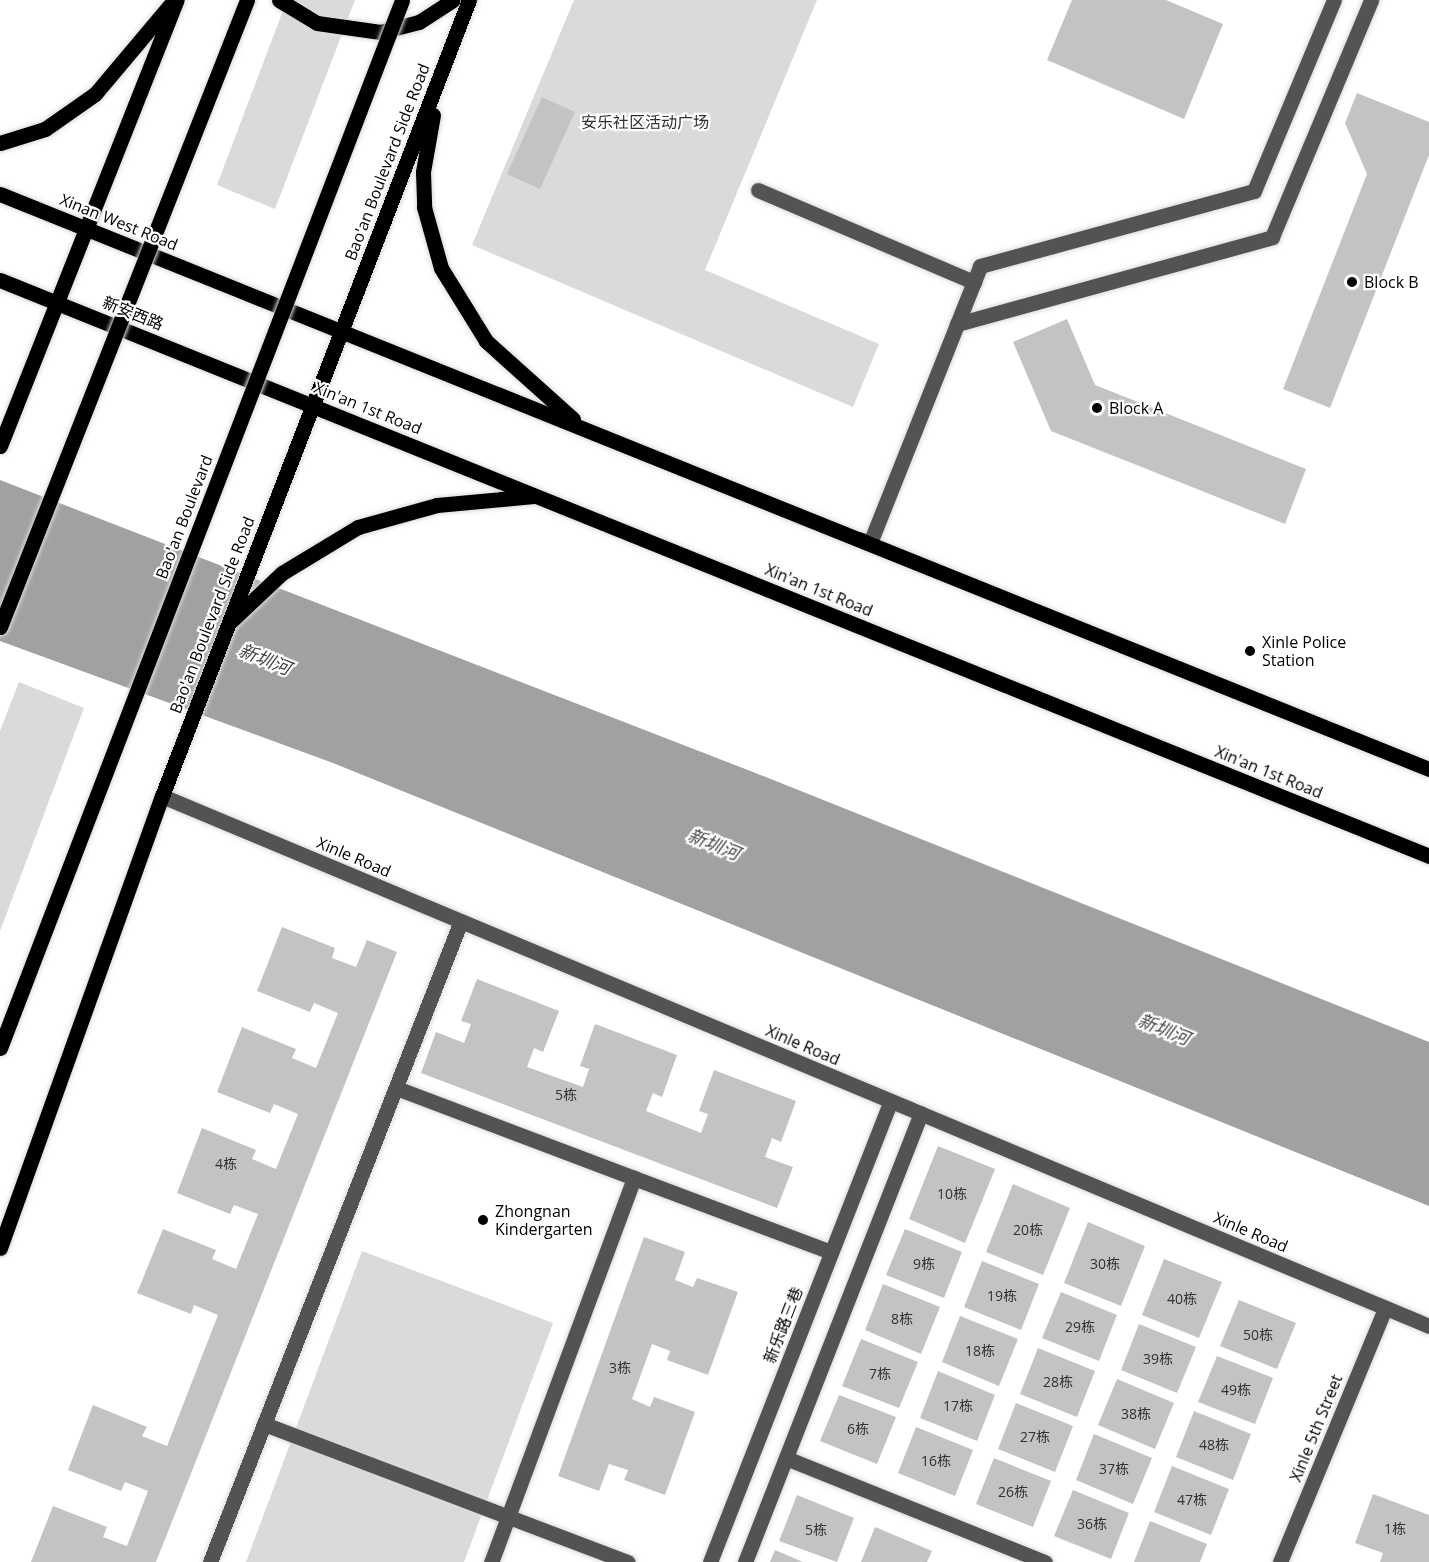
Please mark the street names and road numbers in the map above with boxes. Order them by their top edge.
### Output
street label: Bao'an Boulevard Side Road [341,61,433,263]
street label: Xinan West Road [57,190,181,254]
street label: 新安西路 [100,292,166,334]
street label: Xin'an 1st Road [311,378,425,438]
street label: Bao'an Boulevard [152,452,216,582]
street label: Bao'an Boulevard Side Road [166,514,258,716]
street label: Xin'an 1st Road [762,560,876,620]
street label: Xin'an 1st Road [1212,742,1326,802]
street label: Xinle Road [314,833,394,881]
street label: Xinle Road [763,1021,843,1069]
street label: Xinle Road [1211,1208,1291,1256]
street label: 新乐路三巷 [760,1284,806,1366]
street label: Xinle 5th Street [1286,1372,1346,1484]

